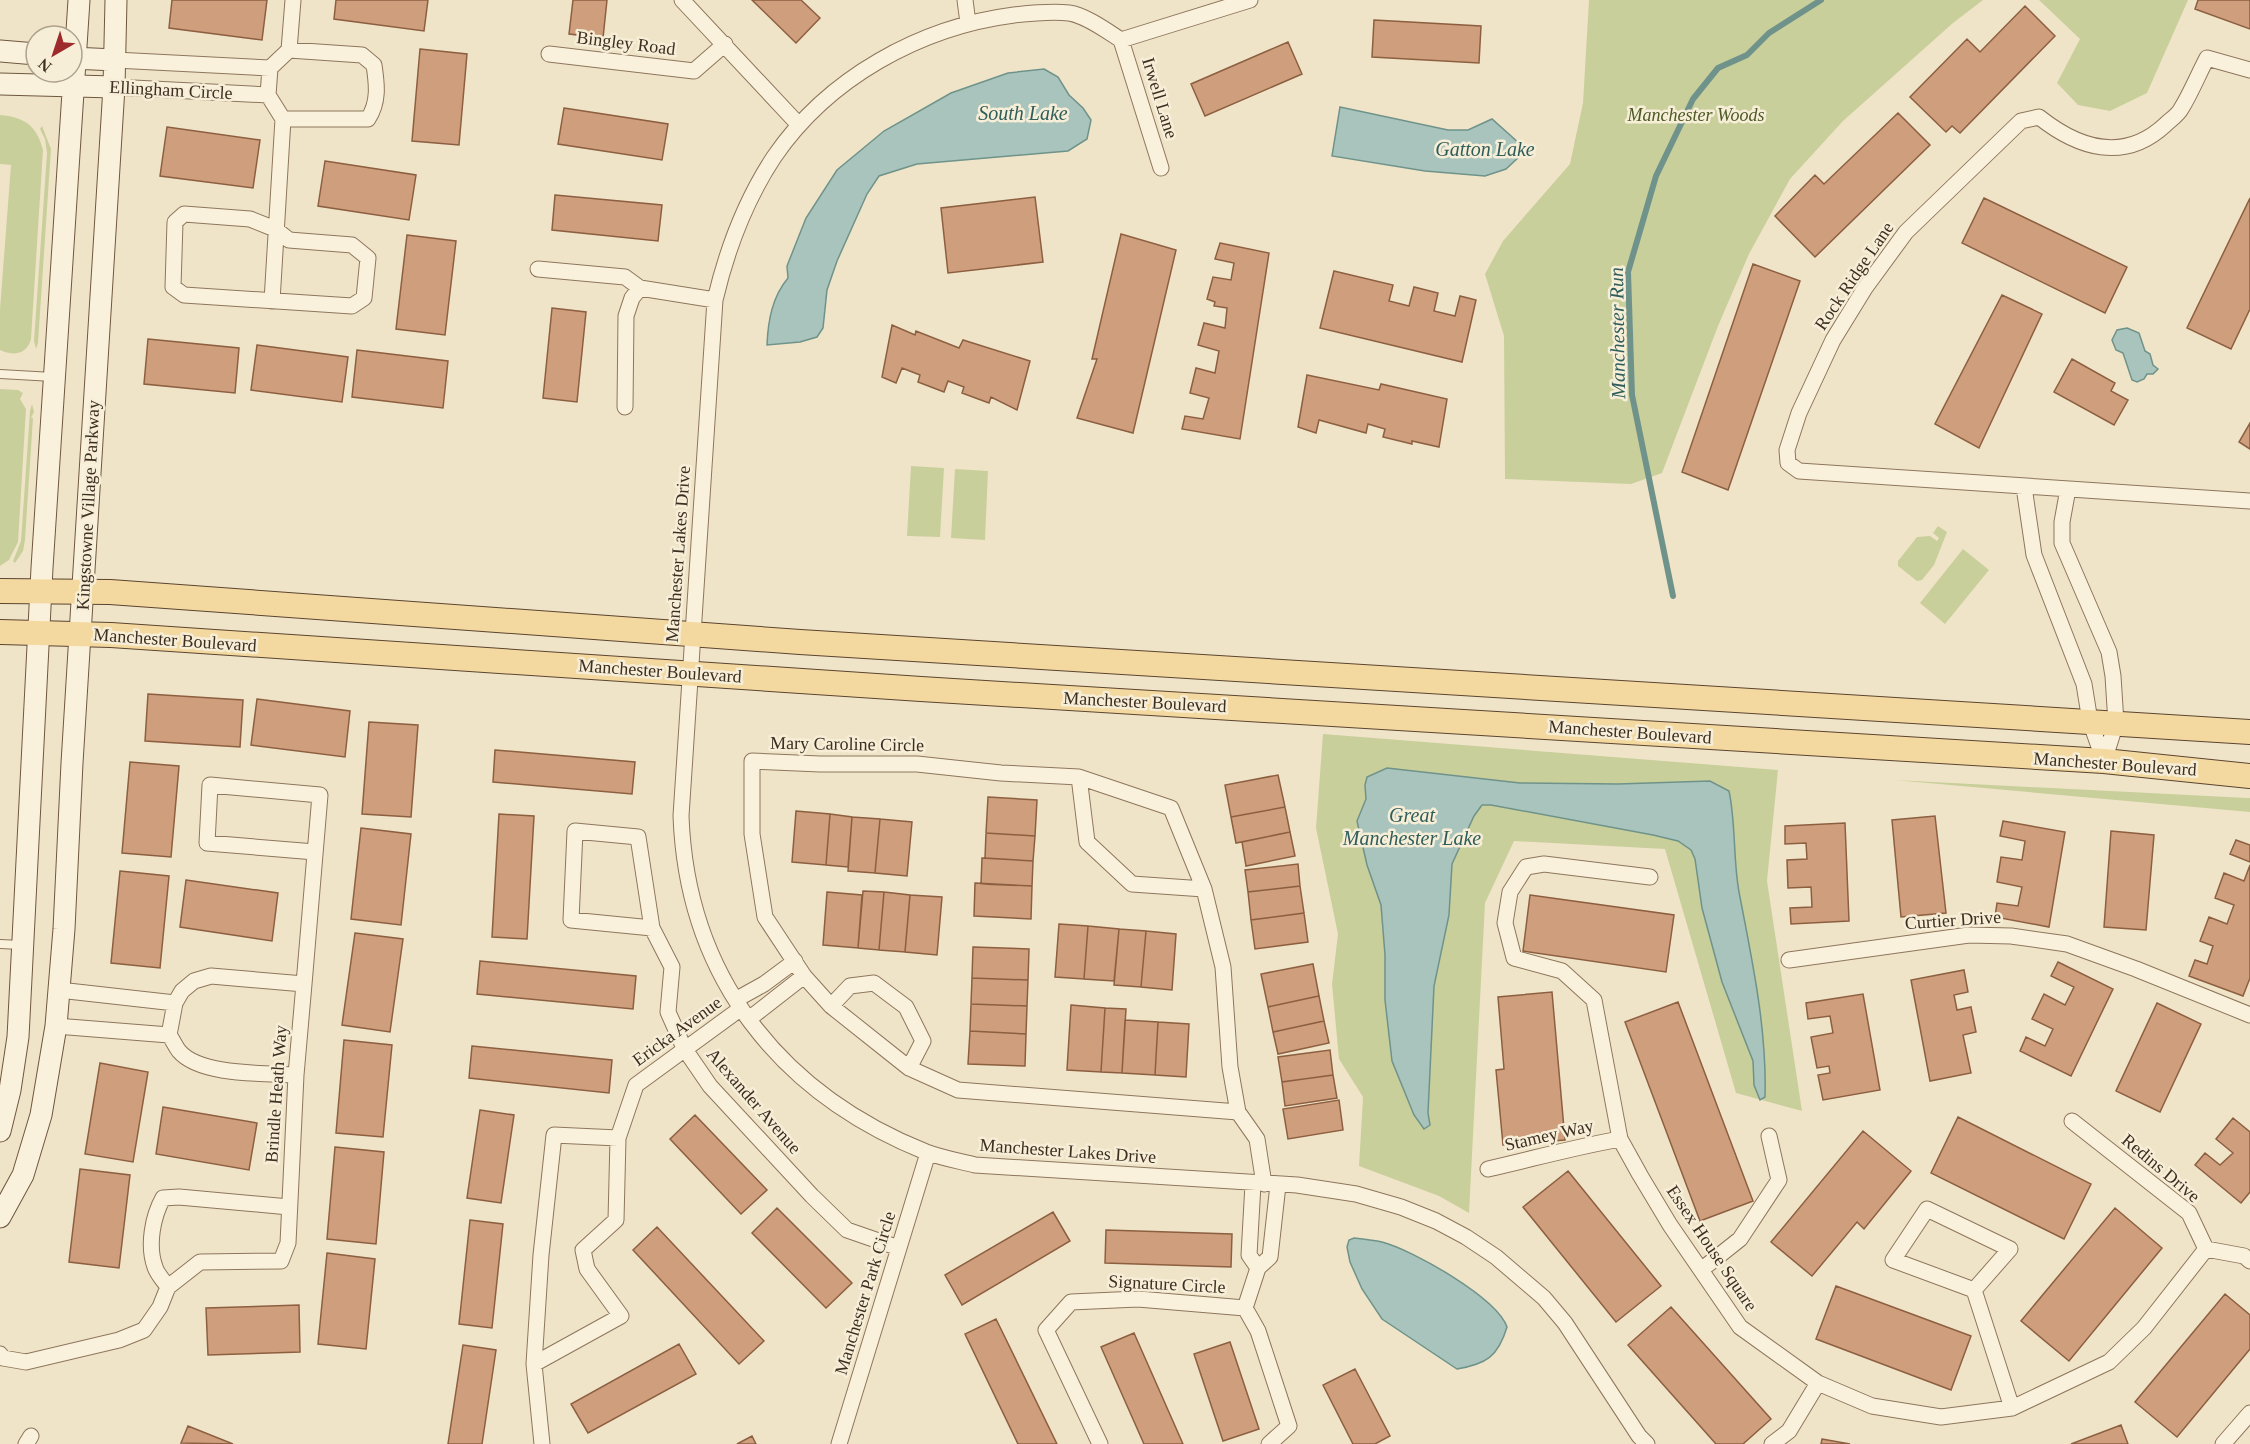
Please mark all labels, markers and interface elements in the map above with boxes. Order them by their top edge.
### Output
north arrow [24,24,84,84]
street label: Bingley Road [575,27,677,59]
text: N [35,55,55,76]
street label: Irwell Lane [1138,55,1182,141]
street label: Ellingham Circle [109,77,233,103]
water label: South Lake [978,102,1068,124]
park label: Manchester Woods [1627,105,1764,125]
water label: Gatton Lake [1435,138,1535,160]
street label: Rock Ridge Lane [1810,218,1898,334]
water label: Manchester Run [1605,267,1629,400]
street label: Kingstowne Village Parkway [73,399,103,611]
street label: Manchester Lakes Drive [662,465,694,643]
street label: Manchester Boulevard [93,624,257,656]
street label: Manchester Boulevard [578,655,742,687]
street label: Manchester Boulevard [1063,688,1227,716]
street label: Manchester Boulevard [1548,716,1712,748]
street label: Mary Caroline Circle [770,733,924,755]
street label: Manchester Boulevard [2033,748,2197,780]
water label: Great Manchester Lake [1342,804,1481,849]
street label: Curtier Drive [1904,907,2002,933]
street label: Ericka Avenue [629,992,725,1070]
street label: Brindle Heath Way [261,1024,291,1164]
street label: Alexander Avenue [703,1044,805,1158]
street label: Stamey Way [1503,1115,1595,1155]
street label: Redins Drive [2118,1130,2204,1206]
street label: Manchester Lakes Drive [979,1135,1157,1167]
street label: Essex House Square [1663,1181,1761,1315]
street label: Manchester Park Circle [831,1209,899,1377]
street label: Signature Circle [1108,1271,1226,1297]

